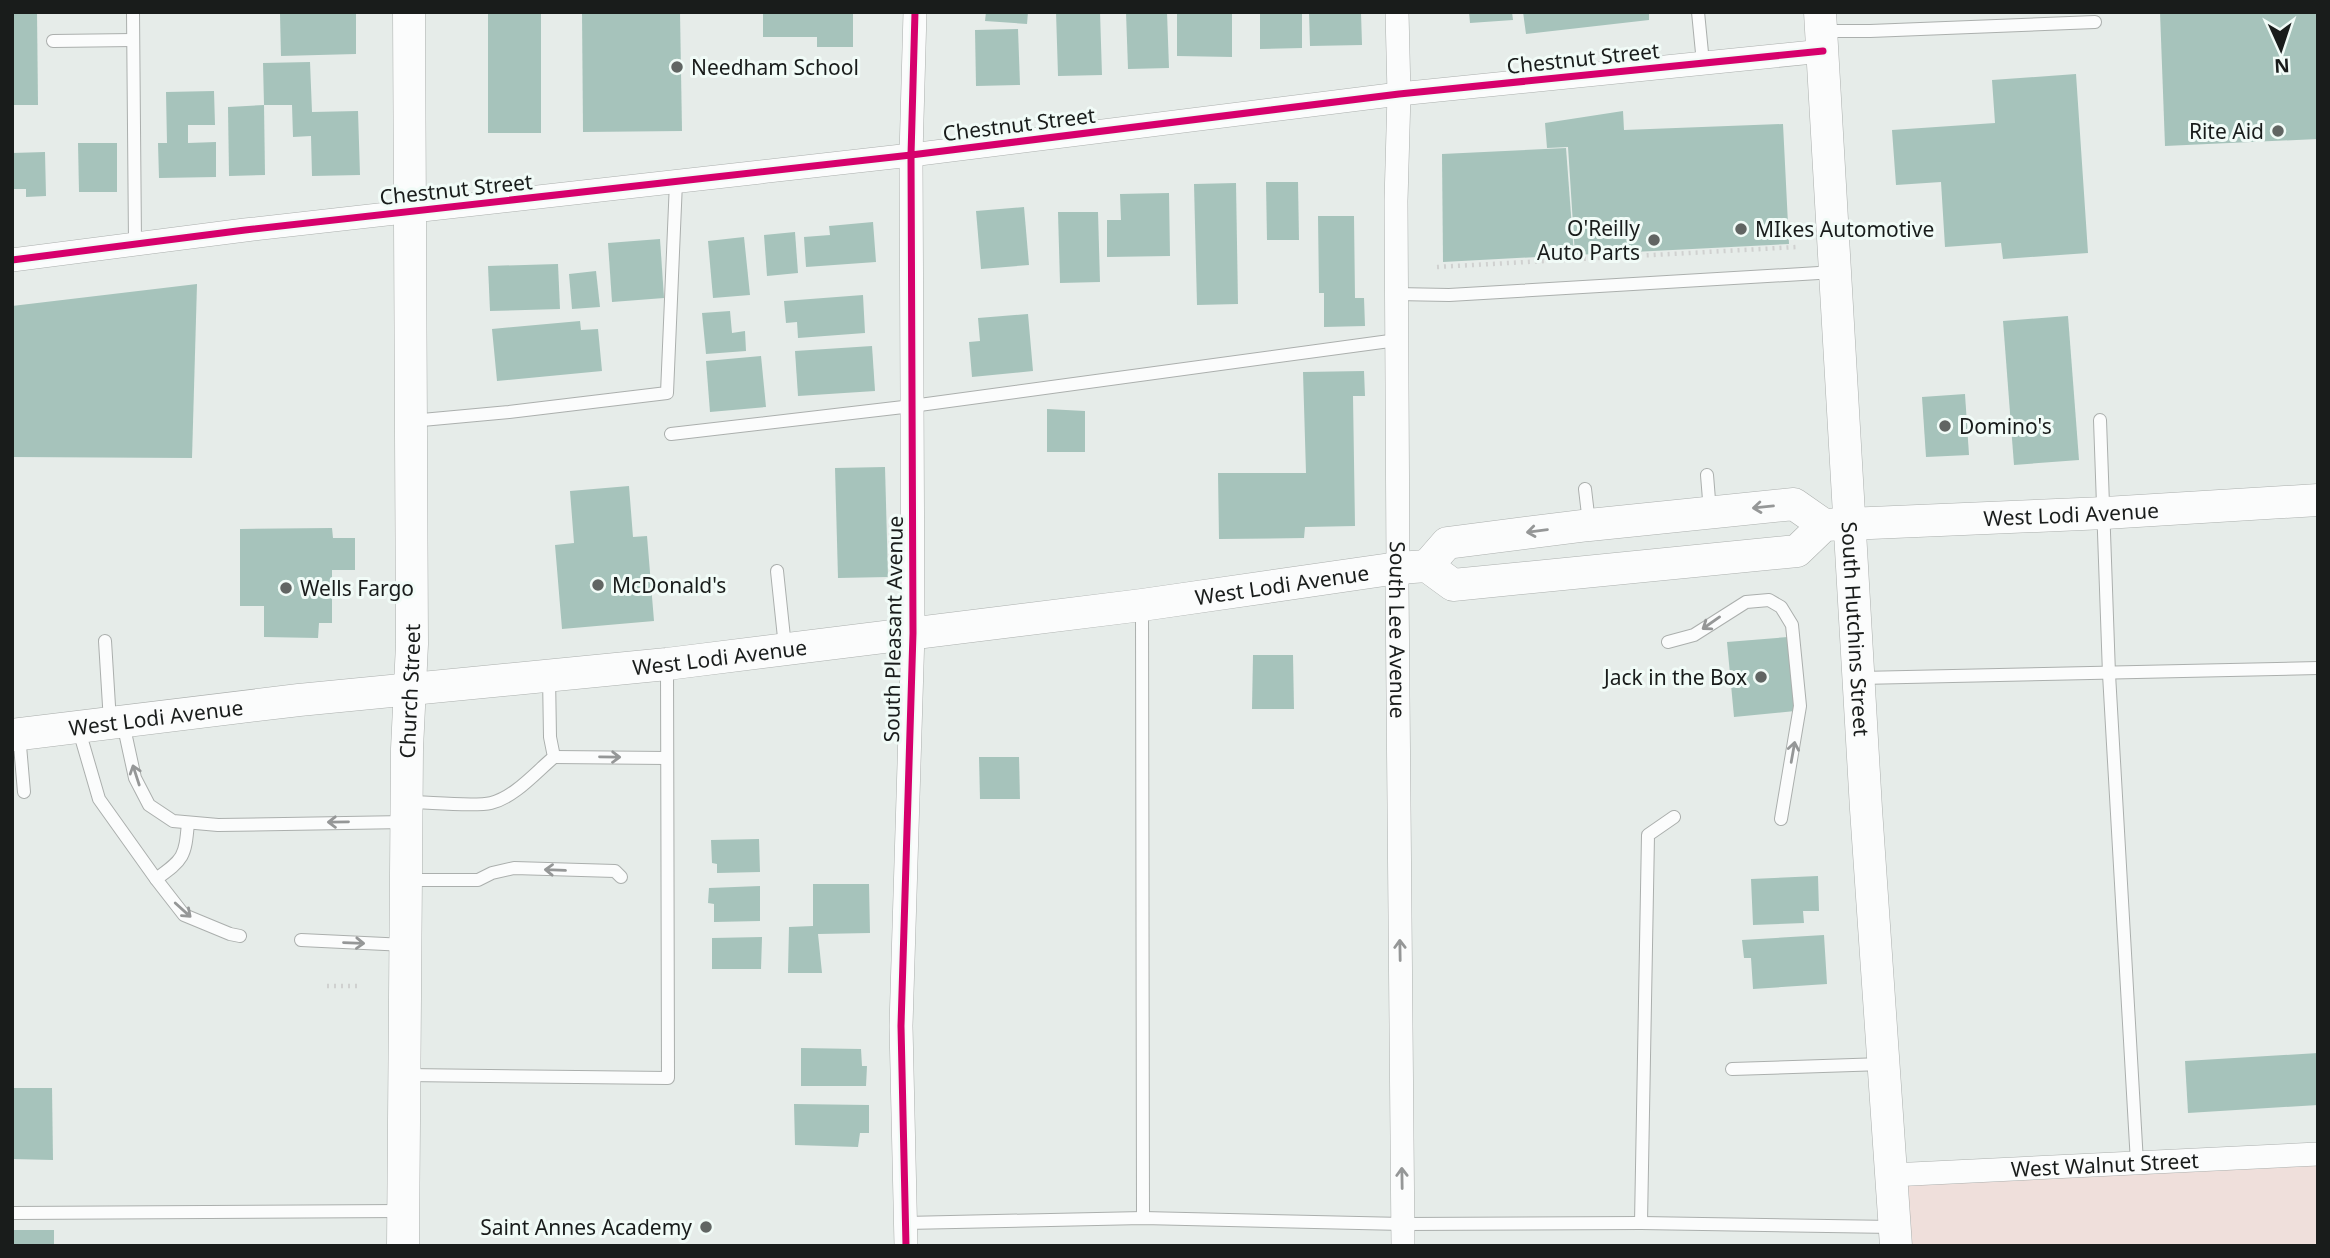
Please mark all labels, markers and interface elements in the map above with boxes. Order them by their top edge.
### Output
north arrow [2246,14,2316,84]
street label: Chestnut Street [1505,36,1661,80]
place label: Needham School [691,53,859,81]
text: N [2273,53,2290,79]
marker: Needham School [669,59,685,75]
street label: Chestnut Street [941,101,1097,147]
place label: Rite Aid [2189,117,2264,145]
marker: Rite Aid [2270,123,2286,139]
street label: Chestnut Street [378,167,534,211]
place label: O'Reilly Auto Parts [1537,214,1640,266]
place label: MIkes Automotive [1755,215,1934,243]
marker: MIkes Automotive [1733,221,1749,237]
marker: O'Reilly Auto Parts [1646,232,1662,248]
place label: Domino's [1959,412,2052,440]
marker: Domino's [1937,418,1953,434]
street label: West Lodi Avenue [1983,496,2160,532]
one-way arrow [1752,501,1775,514]
street label: South Pleasant Avenue [877,515,909,743]
street label: South Hutchins Street [1835,521,1876,738]
one-way arrow [1526,525,1548,538]
street label: South Lee Avenue [1383,541,1412,719]
street label: West Lodi Avenue [1193,558,1371,611]
place label: McDonald's [612,571,726,599]
place label: Wells Fargo [300,574,414,602]
marker: McDonald's [590,577,606,593]
marker: Wells Fargo [278,580,294,596]
one-way arrow [1702,616,1721,631]
street label: Church Street [393,623,426,759]
street label: West Lodi Avenue [631,633,808,681]
place label: Jack in the Box [1602,663,1747,691]
marker: Jack in the Box [1753,669,1769,685]
street label: West Lodi Avenue [67,693,245,742]
one-way arrow [1786,741,1800,764]
one-way arrow [599,750,622,764]
one-way arrow [128,765,141,787]
one-way arrow [327,815,350,829]
one-way arrow [544,863,567,876]
one-way arrow [174,901,192,918]
one-way arrow [342,936,365,949]
one-way arrow [1393,939,1407,962]
street label: West Walnut Street [2010,1146,2200,1183]
one-way arrow [1395,1166,1409,1189]
place label: Saint Annes Academy [480,1213,692,1241]
marker: Saint Annes Academy [698,1219,714,1235]

